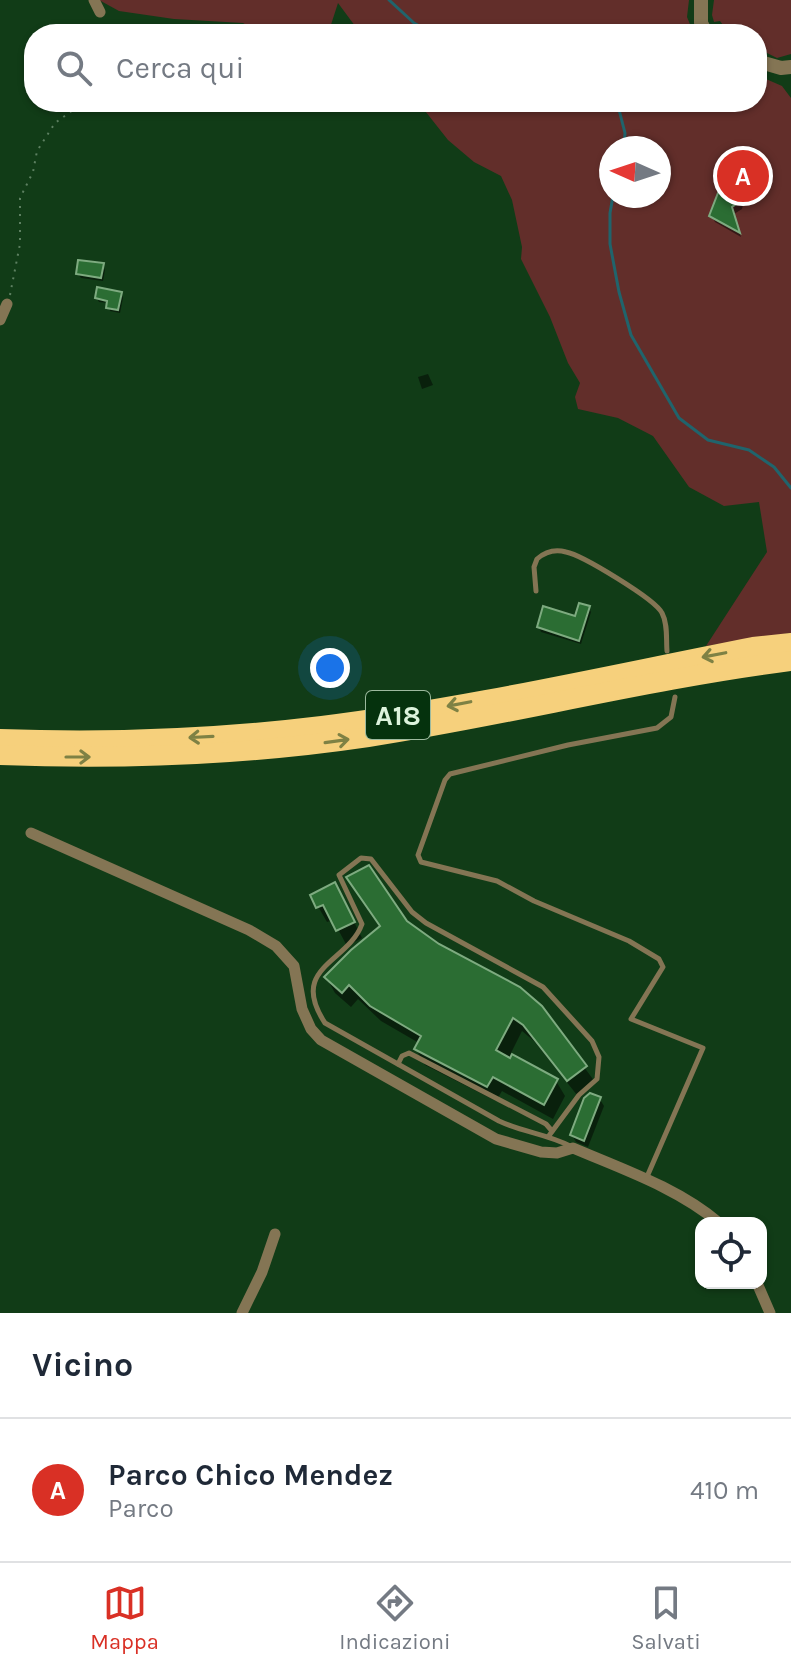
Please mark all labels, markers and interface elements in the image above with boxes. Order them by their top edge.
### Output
search box [24,24,767,112]
icon: search [52,46,96,90]
text: Cerca qui [116,50,244,86]
north arrow [599,136,671,208]
pin: A [717,146,769,206]
your location [310,648,350,688]
one-way arrow [702,648,727,663]
road number: A18 [366,691,430,739]
one-way arrow [446,697,472,712]
one-way arrow [188,730,215,745]
one-way arrow [324,733,349,748]
one-way arrow [64,749,91,765]
map controls [695,1217,767,1289]
button: locate [695,1217,767,1289]
text: Vicino [32,1345,133,1385]
text: Parco Chico Mendez [108,1457,393,1493]
text: A [50,1475,66,1506]
text: 410 m [690,1475,759,1506]
text: Parco [108,1493,174,1524]
tab: Mappa [90,1581,159,1655]
tab: Indicazioni [339,1581,451,1655]
tab: Salvati [631,1581,701,1655]

